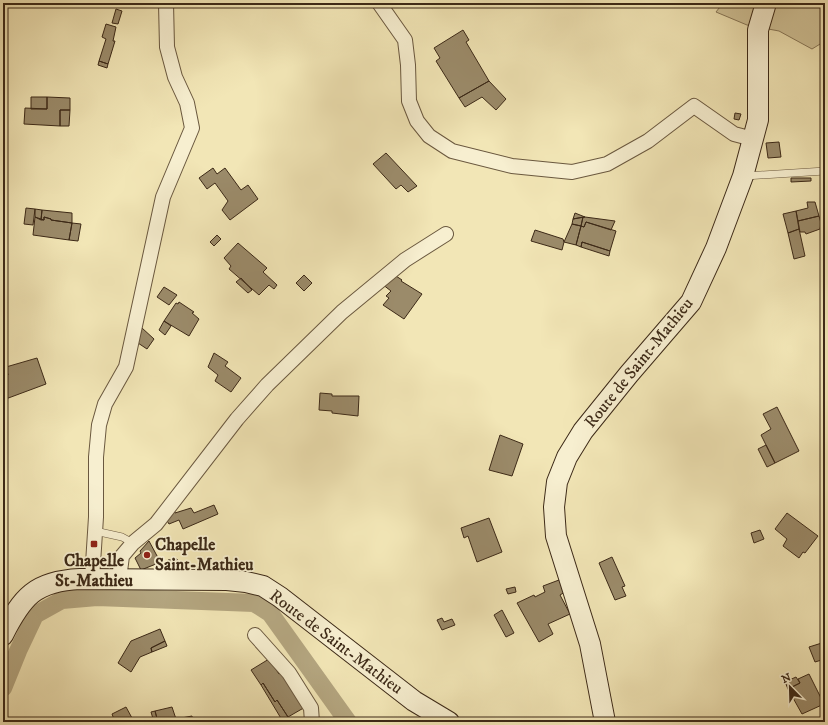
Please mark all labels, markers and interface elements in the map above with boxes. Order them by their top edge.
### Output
street label: Route de Saint-Mathieu [580,293,698,433]
place label: Chapelle Saint-Mathieu [155,534,253,576]
marker: Chapelle St-Mathieu [89,539,99,549]
place label: Chapelle St-Mathieu [55,550,133,592]
marker: Chapelle Saint-Mathieu [142,550,152,560]
street label: Route de Saint-Mathieu [265,585,407,699]
north arrow [770,667,810,707]
text: N [780,671,793,687]

